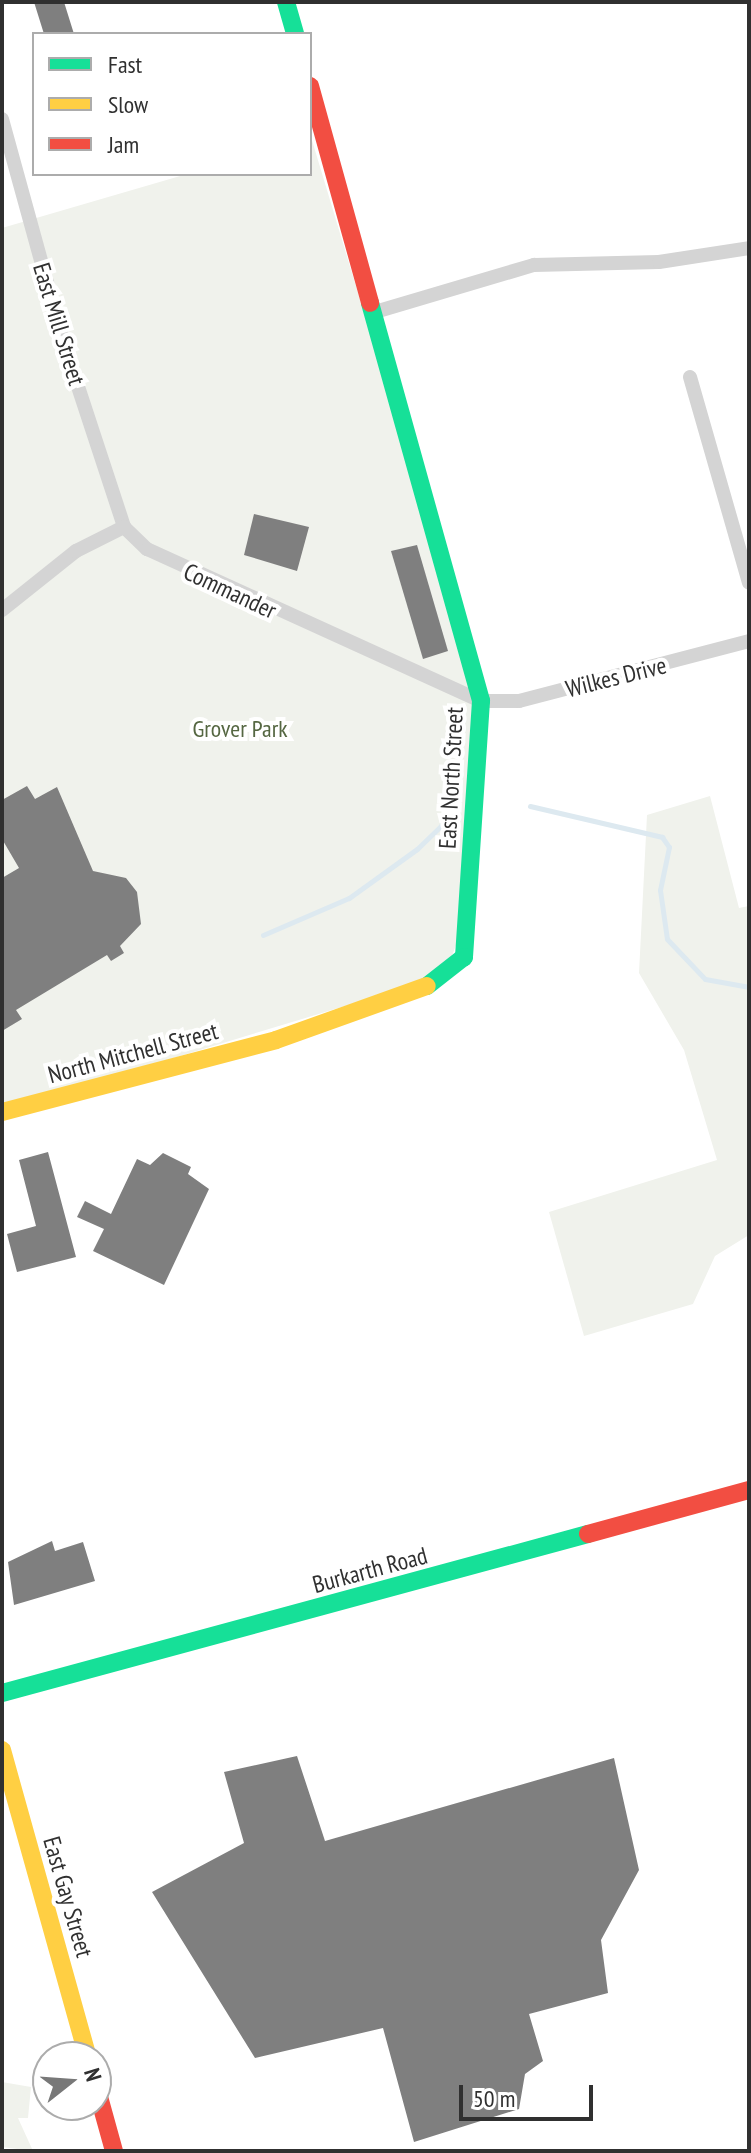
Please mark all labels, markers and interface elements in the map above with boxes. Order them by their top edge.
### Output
legend [32,32,312,176]
text: Fast [108,49,142,80]
text: Slow [108,89,148,120]
text: Jam [108,129,139,160]
street label: East Mill Street [27,259,91,389]
street label: Commander [179,557,281,625]
street label: Wilkes Drive [563,651,669,703]
street label: East North Street [433,706,469,850]
park label: Grover Park [192,715,288,743]
street label: North Mitchell Street [45,1017,221,1089]
street label: Burkarth Road [309,1541,431,1599]
street label: East Gay Street [37,1833,99,1961]
north arrow [32,2041,112,2121]
text: N [78,2065,108,2084]
scale bar [463,2069,597,2119]
text: 50 m [473,2083,515,2114]

